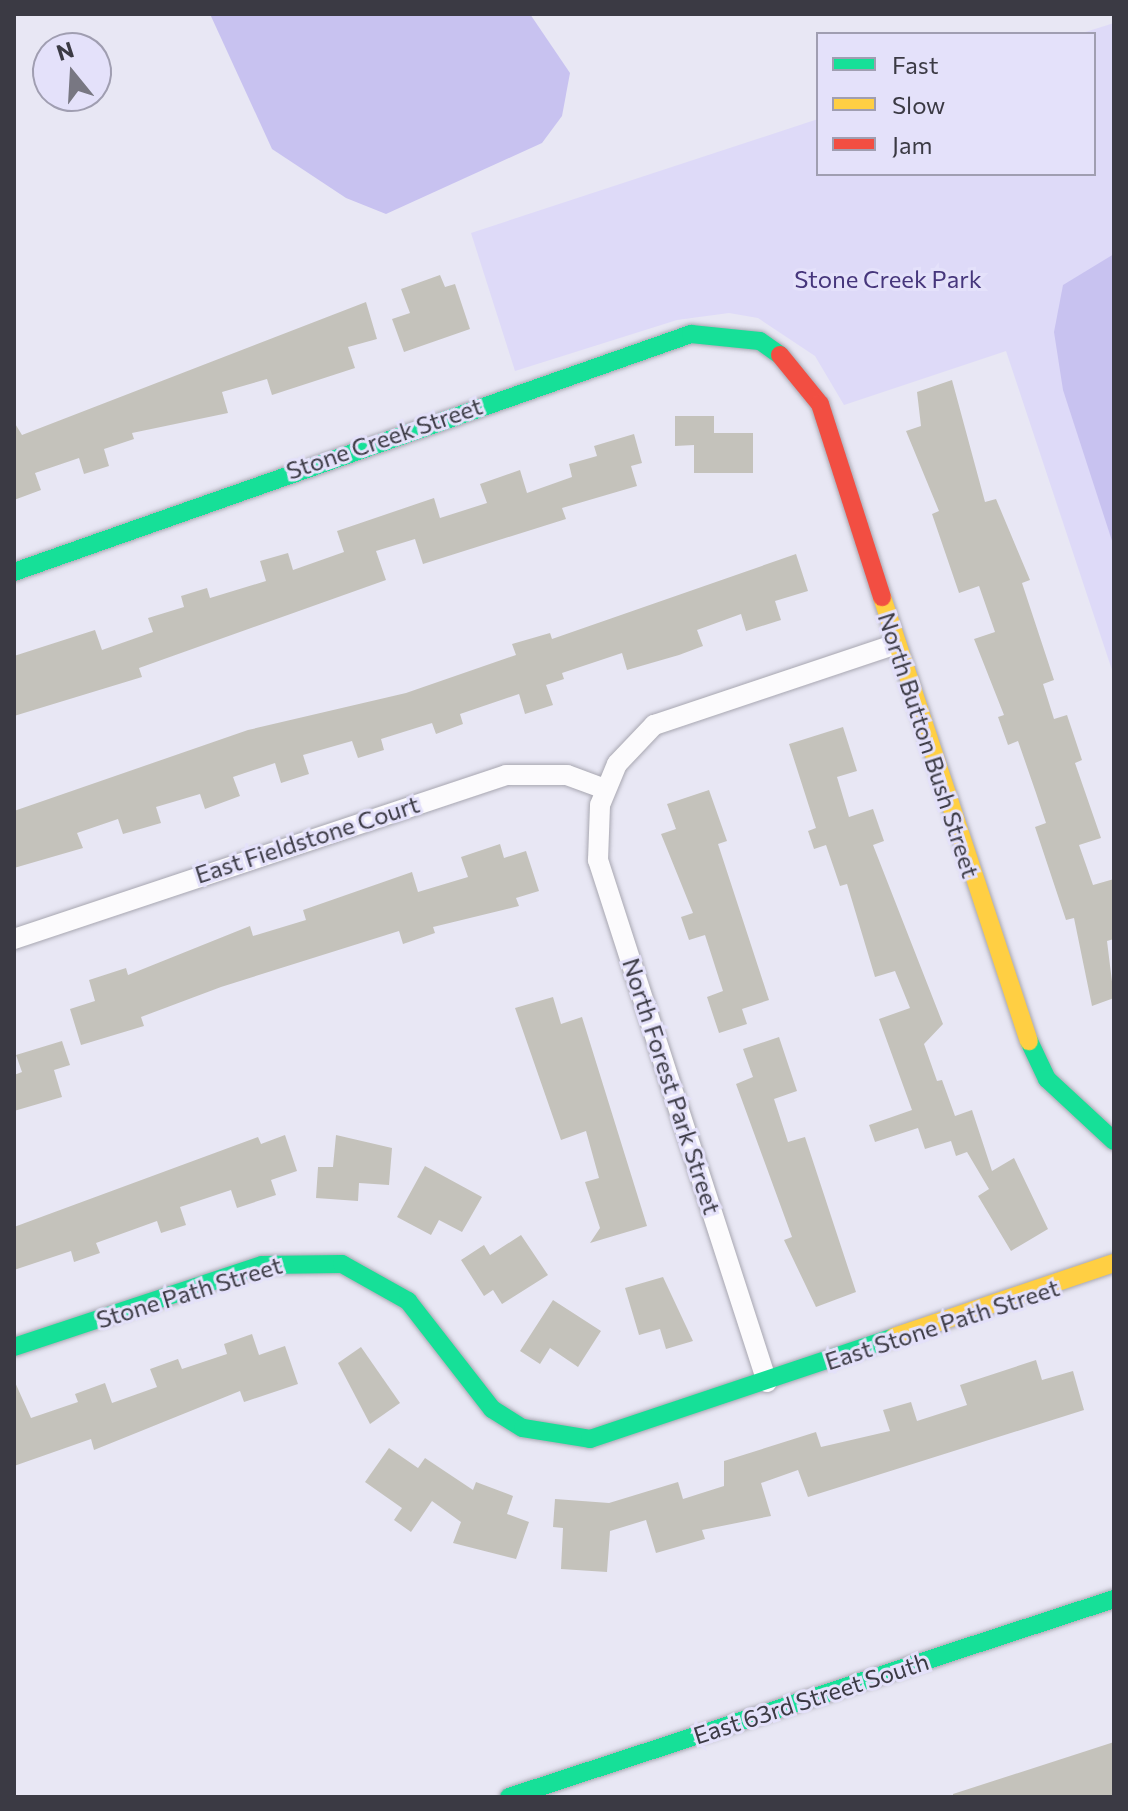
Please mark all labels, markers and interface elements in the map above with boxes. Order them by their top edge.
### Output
north arrow [32,32,112,112]
legend [816,32,1096,176]
text: N [53,35,77,66]
text: Fast [892,50,939,79]
text: Slow [892,90,945,119]
text: Jam [892,130,932,159]
park label: Stone Creek Park [794,265,982,293]
street label: Stone Creek Street [282,391,486,485]
street label: North Button Bush Street [872,609,986,881]
street label: East Fieldstone Court [191,789,423,889]
street label: North Forest Park Street [617,954,727,1218]
street label: Stone Path Street [93,1250,285,1334]
street label: East Stone Path Street [821,1273,1063,1375]
street label: East 63rd Street South [690,1646,932,1750]

